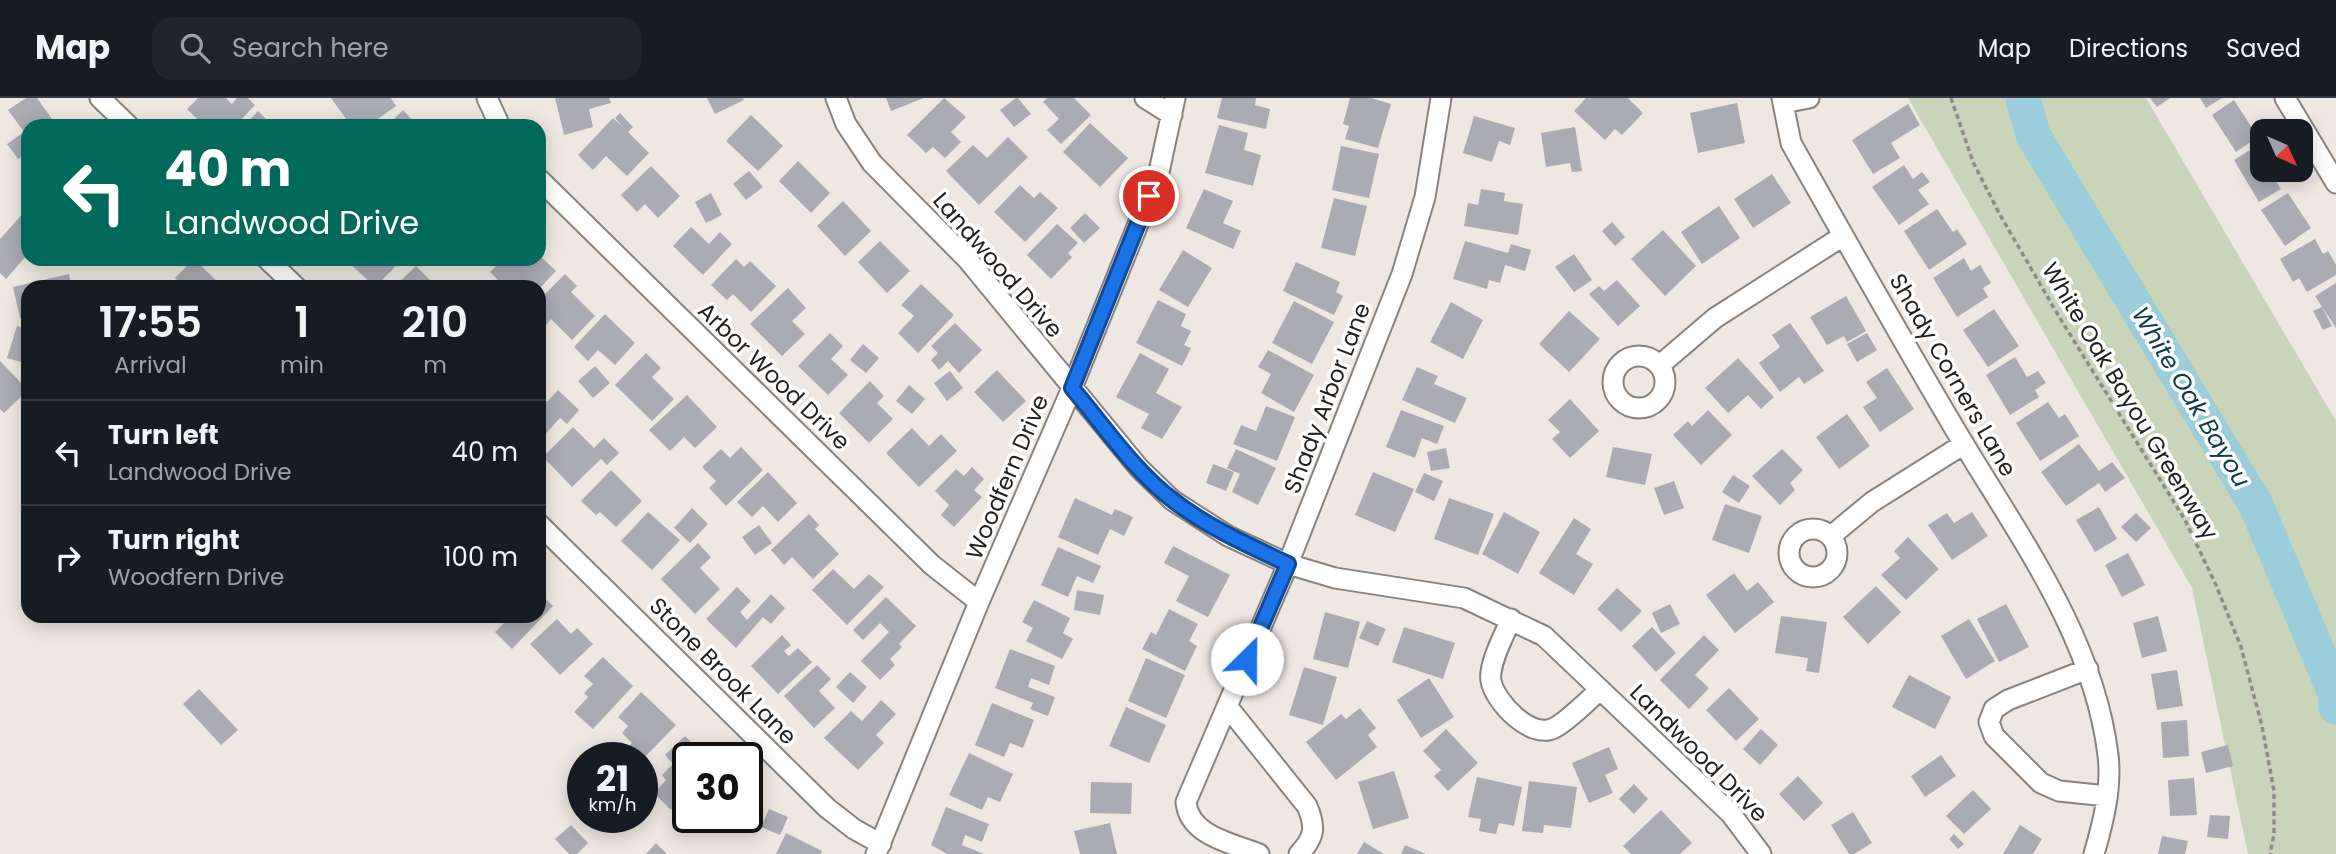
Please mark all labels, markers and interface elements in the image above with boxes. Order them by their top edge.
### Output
search box [152,17,642,80]
text: Map [35,24,110,71]
icon: search [176,29,214,67]
text: Search here [232,30,389,66]
text: Map [1978,32,2031,65]
text: Directions [2069,32,2188,65]
text: Saved [2226,32,2301,65]
north arrow [2250,119,2314,182]
map controls [2250,119,2313,182]
text: 40 m [164,135,291,203]
icon: left [49,147,140,238]
pin [1119,166,1179,226]
icon: arrive [1130,177,1168,215]
street label: Landwood Drive [926,185,1070,345]
text: Landwood Drive [164,200,419,245]
street label: White Oak Bayou Greenway [2034,256,2226,546]
street label: Shady Corners Lane [1882,268,2024,482]
text: 17:55 [99,293,202,352]
text: 1 [294,293,310,352]
text: 210 [402,293,468,352]
street label: Arbor Wood Drive [691,295,857,457]
street label: Shady Arbor Lane [1276,298,1378,498]
water label: White Oak Bayou [2124,300,2258,493]
text: Arrival [114,349,187,381]
text: min [280,349,324,381]
text: m [423,349,447,381]
street label: Woodfern Drive [958,390,1056,564]
text: Turn left [108,417,219,453]
icon: left [49,434,87,472]
text: 40 m [452,434,518,470]
text: Landwood Drive [108,456,291,488]
text: Turn right [108,522,240,558]
icon: right [49,539,87,577]
text: 100 m [443,539,518,575]
text: Woodfern Drive [108,561,284,593]
street label: Stone Brook Lane [642,590,804,752]
position arrow [1210,622,1284,696]
street label: Landwood Drive [1623,677,1775,829]
speed limit sign: 30 [672,742,763,833]
text: 21 [596,754,629,803]
text: km/h [589,792,636,817]

